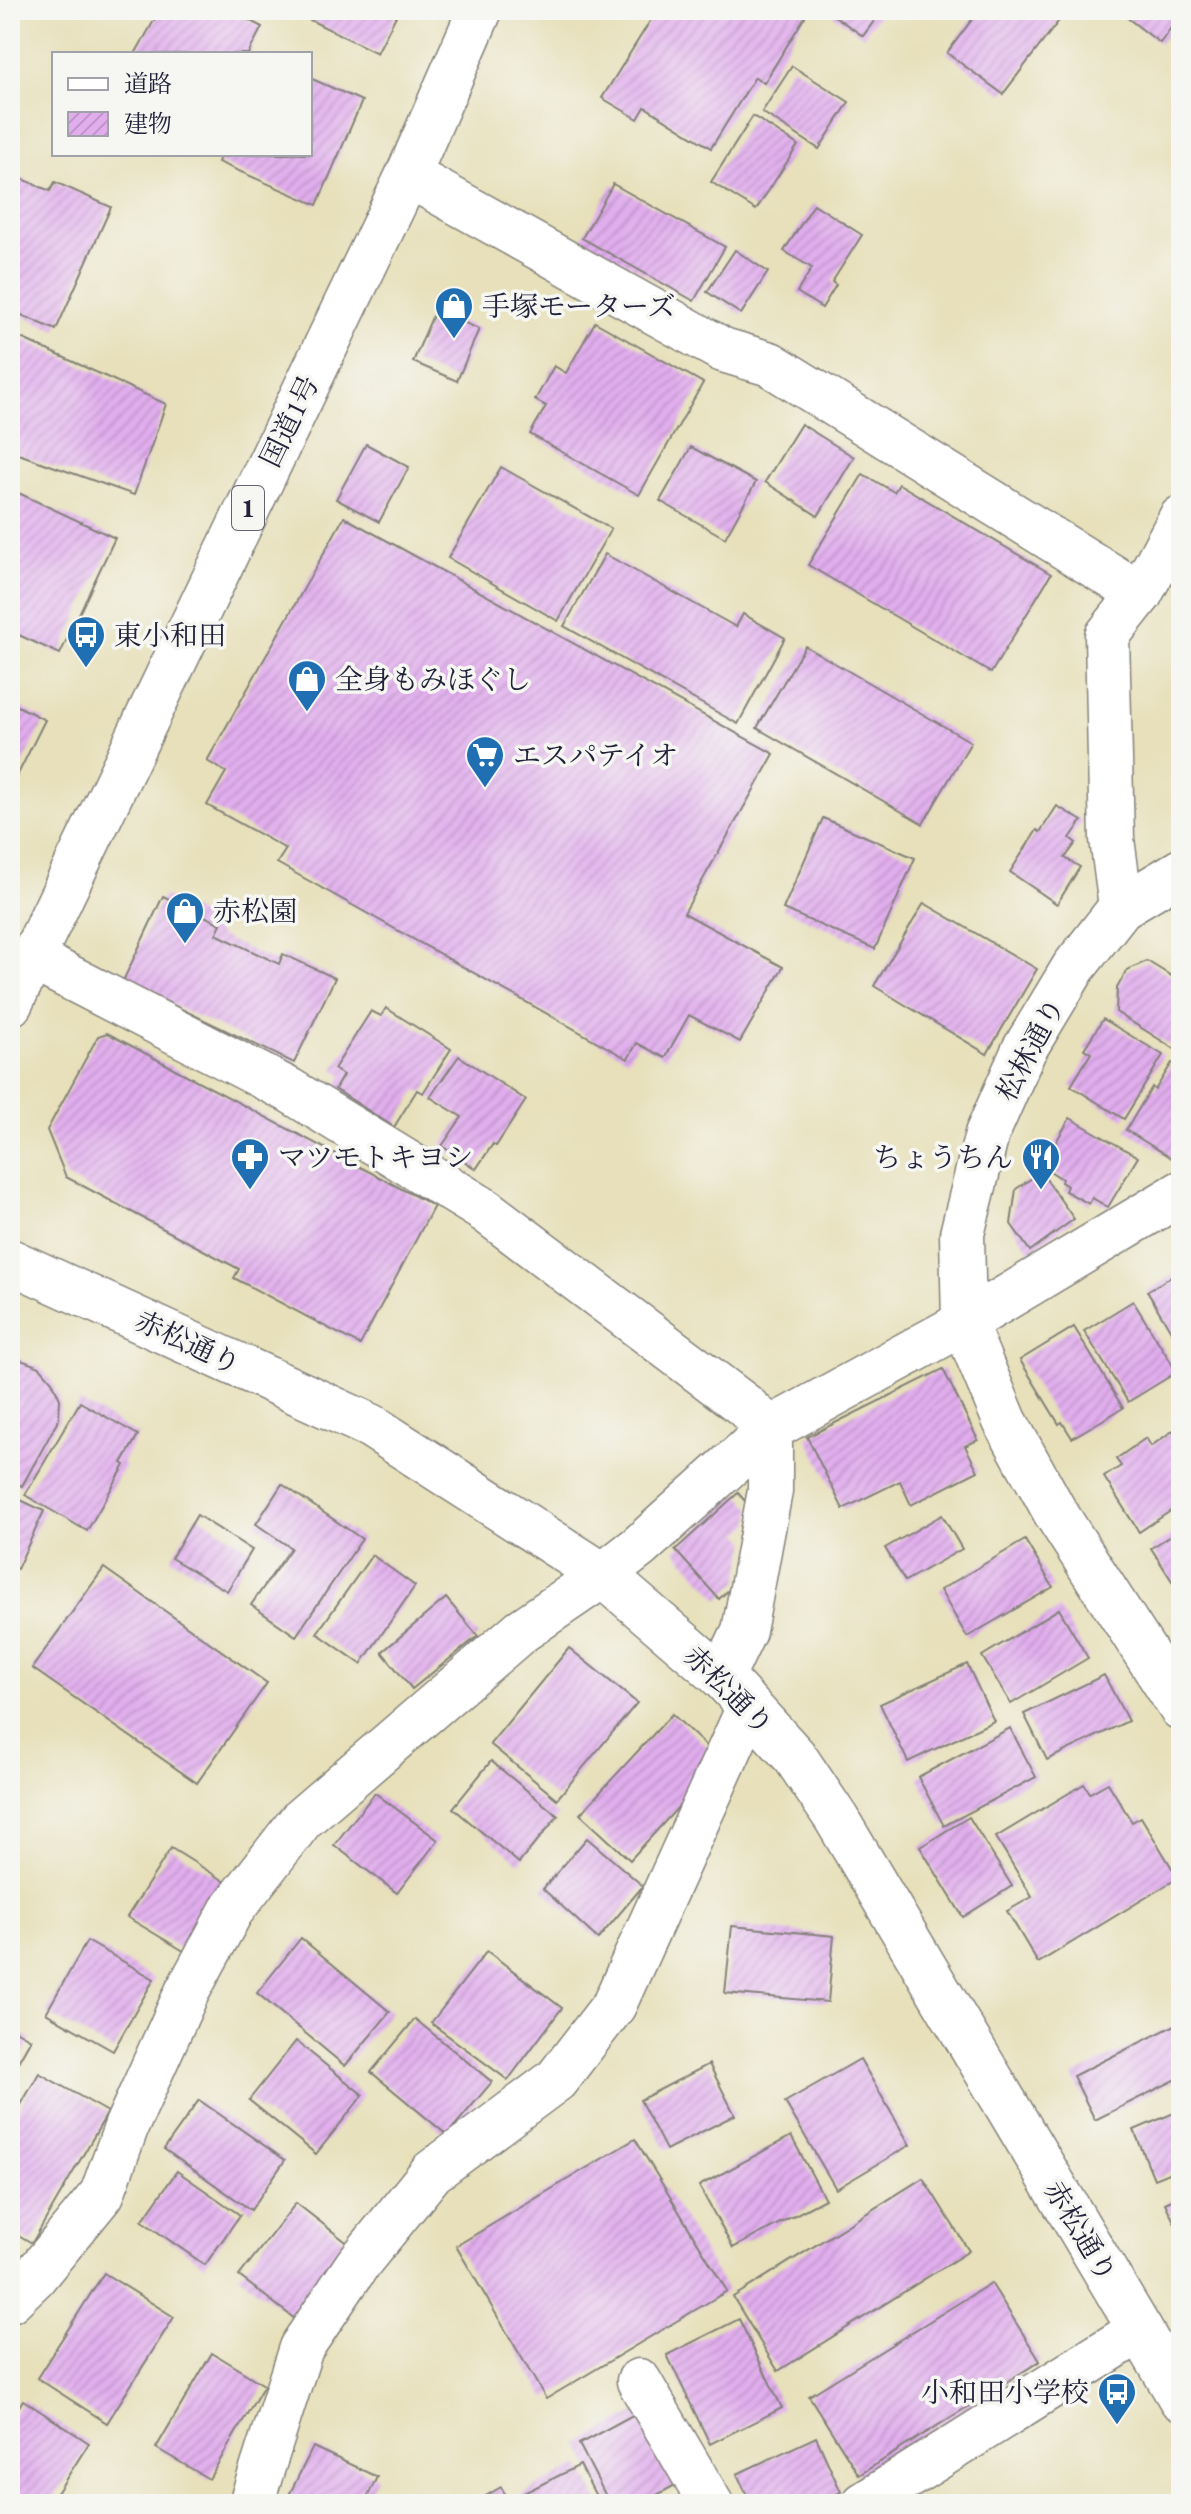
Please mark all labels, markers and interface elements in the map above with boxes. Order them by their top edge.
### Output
legend [52,52,312,156]
text: 道路 [124,68,172,99]
text: 建物 [124,108,172,139]
shop icon: 手塚モーターズ [433,285,475,340]
place label: 手塚モーターズ [482,288,675,324]
street label: 国道1号 [251,369,327,473]
road number: 1 [232,486,264,530]
bus stop icon: 東小和田 [65,614,107,669]
place label: 東小和田 [114,617,226,653]
shop icon: 全身もみほぐし [286,658,328,713]
place label: 全身もみほぐし [335,661,531,697]
supermarket icon: エスパテイオ [464,734,506,789]
place label: エスパテイオ [513,737,678,773]
shop icon: 赤松園 [164,890,206,945]
place label: 赤松園 [213,893,297,929]
street label: 松林通り [988,991,1072,1107]
pharmacy icon: マツモトキヨシ [229,1136,271,1191]
restaurant icon: ちょうちん [1020,1136,1062,1191]
place label: マツモトキヨシ [278,1139,473,1175]
place label: ちょうちん [873,1139,1013,1175]
street label: 赤松通り [130,1302,246,1382]
street label: 赤松通り [677,1638,781,1742]
street label: 赤松通り [1037,2174,1125,2288]
bus stop icon: 小和田小学校 [1096,2371,1138,2426]
place label: 小和田小学校 [921,2374,1089,2410]

